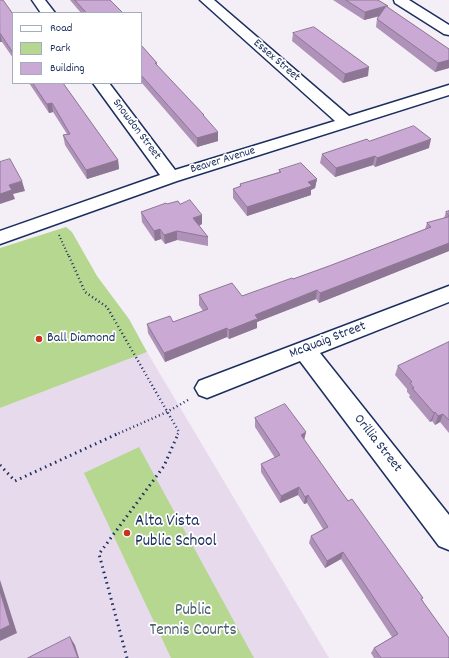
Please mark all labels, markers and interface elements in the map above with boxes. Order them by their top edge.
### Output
legend [12,12,142,84]
text: Road [50,20,72,37]
street label: Essex Street [250,37,302,85]
text: Park [50,40,70,57]
text: Building [50,60,85,77]
street label: Snowdon Street [108,97,164,163]
street label: Beaver Avenue [189,144,257,178]
street label: McQuaig Street [287,319,369,363]
place label: Ball Diamond [47,331,115,347]
marker: Ball Diamond [34,334,44,344]
street label: Orillia Street [349,412,405,476]
place label: Alta Vista Public School [135,513,217,553]
marker: Alta Vista Public School [122,528,132,538]
park label: Public Tennis Courts [149,602,237,642]

